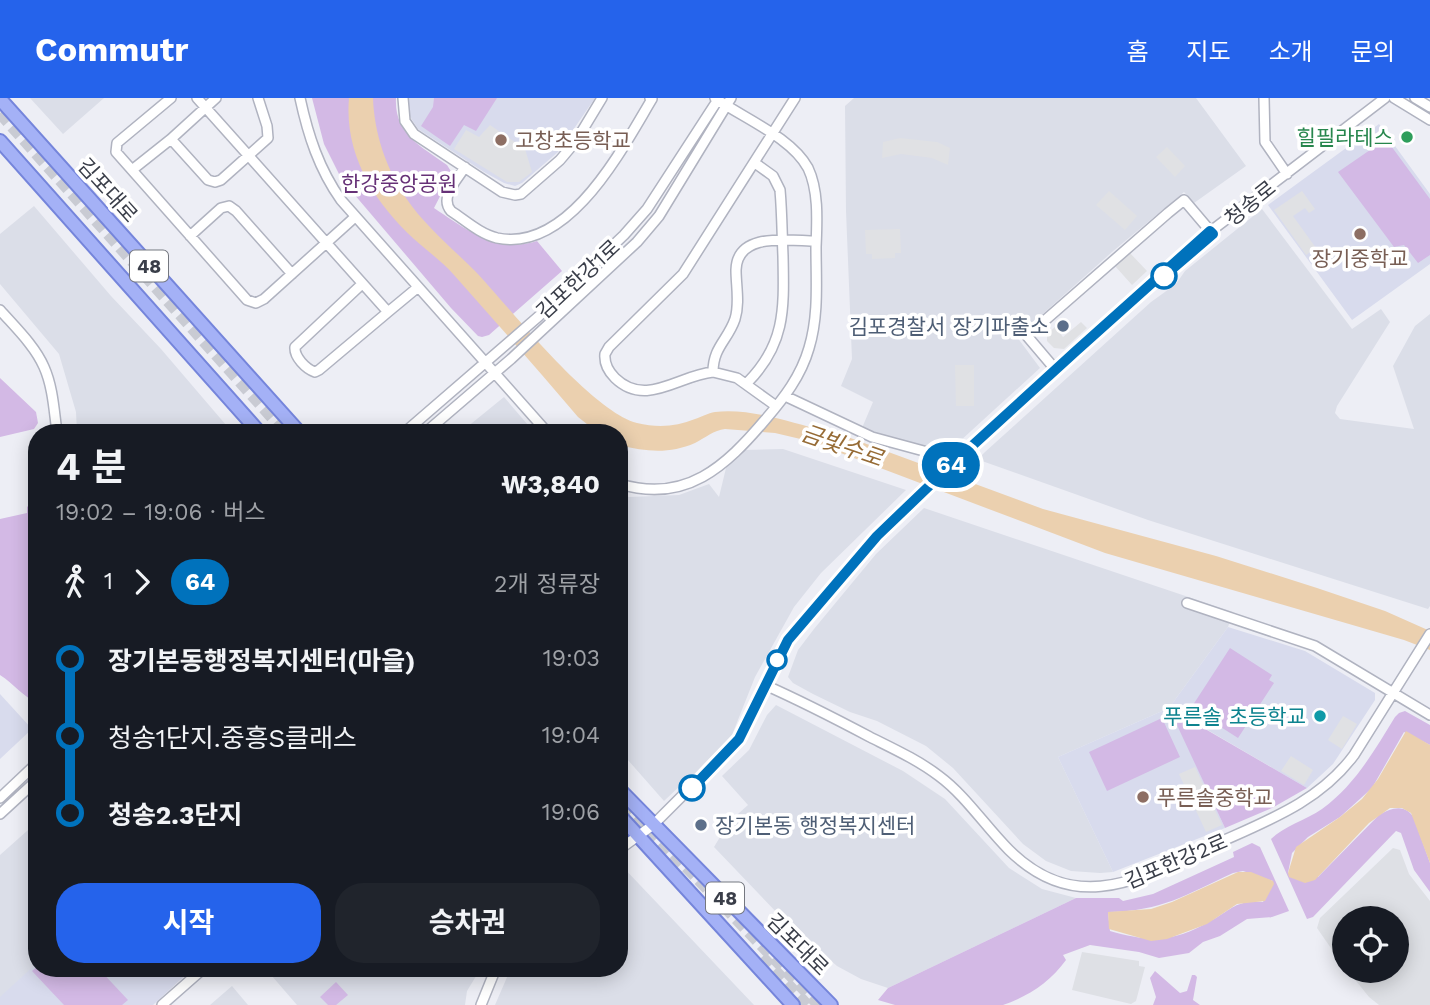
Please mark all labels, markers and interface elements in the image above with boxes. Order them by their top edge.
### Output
text: Commutr [35,30,188,69]
text: 홈 [1126,38,1148,66]
text: 지도 [1186,38,1231,66]
text: 소개 [1269,38,1313,66]
text: 문의 [1351,38,1395,66]
place label: 힐필라테스 [1296,125,1393,150]
place label: 고창초등학교 [515,128,631,153]
marker: 힐필라테스 [1399,129,1415,145]
marker: 고창초등학교 [493,132,509,148]
street label: 김포대로 [73,153,143,227]
park label: 한강중앙공원 [341,171,457,196]
street label: 청송로 [1220,175,1280,231]
marker: 장기중학교 [1352,226,1368,242]
street label: 김포한강1로 [531,234,625,324]
place label: 장기중학교 [1312,246,1408,271]
road number: 48 [130,250,168,282]
unlabelled marker [1151,263,1177,289]
place label: 김포경찰서 장기파출소 [849,314,1049,339]
marker: 김포경찰서 장기파출소 [1055,318,1071,334]
water label: 금빛수로 [798,419,888,473]
line badge: 64 [920,442,982,488]
text: 4 분 [56,445,126,489]
text: 64 [936,451,966,479]
text: ₩3,840 [501,469,600,499]
text: 19:02 – 19:06 · 버스 [56,499,266,526]
icon: walk [56,563,94,601]
icon: forward [123,563,161,601]
text: 1 [104,568,113,595]
text: 64 [185,568,215,596]
text: 2개 정류장 [494,571,600,598]
text: 19:03 [543,645,600,672]
text: 장기본동행정복지센터(마을) [108,646,415,676]
unlabelled marker [767,650,787,670]
place label: 푸른솔 초등학교 [1164,704,1306,729]
marker: 푸른솔 초등학교 [1312,708,1328,724]
text: 19:04 [542,722,600,749]
text: 청송1단지.중흥S클래스 [108,723,357,753]
unlabelled marker [679,775,705,801]
place label: 푸른솔중학교 [1157,785,1273,810]
marker: 푸른솔중학교 [1135,789,1151,805]
text: 19:06 [542,799,600,826]
text: 청송2.3단지 [108,800,242,830]
place label: 장기본동 행정복지센터 [715,813,915,838]
marker: 장기본동 행정복지센터 [693,817,709,833]
street label: 김포한강2로 [1121,828,1231,894]
button: 시작 [56,883,321,963]
button: 승차권 [335,883,600,963]
road number: 48 [706,883,744,914]
map controls [1332,906,1409,983]
button: locate [1332,906,1409,983]
street label: 김포대로 [762,908,834,980]

